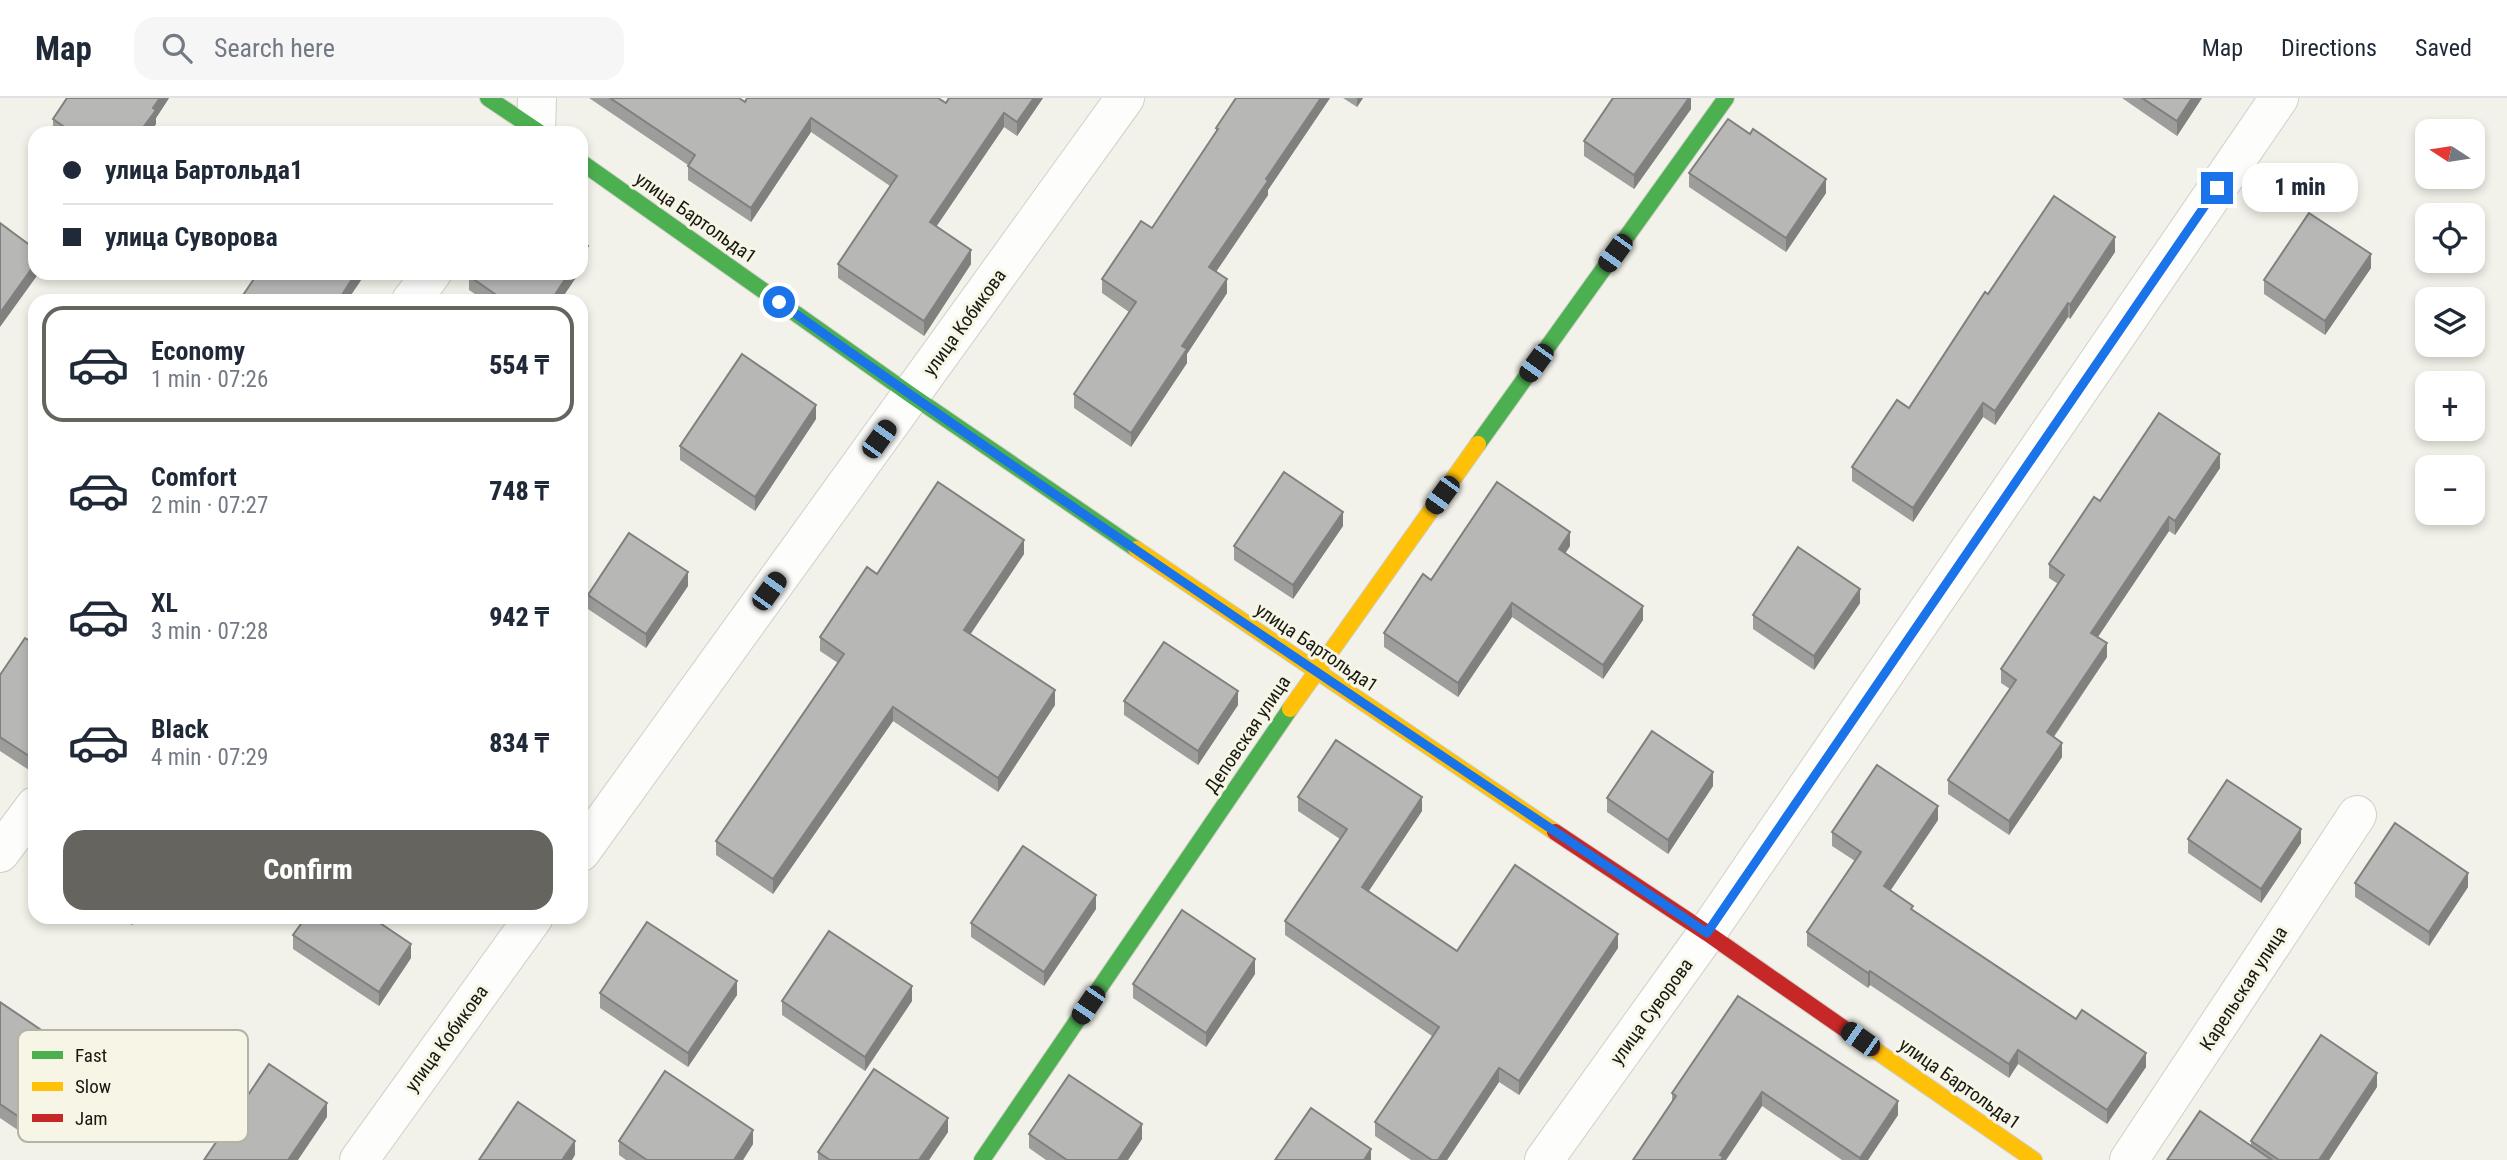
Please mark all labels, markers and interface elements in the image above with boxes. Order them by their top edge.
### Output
search box [134,17,624,80]
text: Map [35,29,92,68]
icon: search [158,29,196,67]
text: Search here [214,33,335,63]
text: Map [2202,34,2243,62]
text: Directions [2281,34,2377,62]
text: Saved [2415,34,2472,62]
north arrow [2415,119,2485,189]
map controls [2415,119,2485,525]
text: улица Бартольда1 [105,155,303,185]
callout: 1 min [2242,164,2357,212]
street label: улица Бартольда1 [631,167,761,268]
route end [2201,172,2233,204]
text: 1 min [2274,174,2326,201]
button: locate [2415,203,2485,273]
text: улица Суворова [105,222,278,252]
car [1595,230,1636,276]
street label: улица Кобикова [918,265,1011,380]
route start [763,286,795,318]
button: layers [2415,287,2485,357]
icon: car [67,333,130,396]
text: Economy [151,336,245,366]
car [1516,340,1557,386]
text: 554 ₸ [489,350,549,380]
text: 1 min · 07:26 [151,366,268,393]
button: + [2415,371,2485,441]
car [859,416,900,462]
button: − [2415,455,2485,525]
icon: car [67,459,130,522]
text: Comfort [151,462,237,492]
car [1422,472,1463,518]
text: 748 ₸ [489,476,549,506]
text: 2 min · 07:27 [151,492,268,519]
car [749,568,790,614]
icon: car [67,585,130,648]
text: XL [151,588,178,618]
street label: улица Бартольда1 [1251,598,1382,697]
text: 942 ₸ [489,602,549,632]
text: 3 min · 07:28 [151,618,268,645]
street label: Деповская улица [1200,671,1295,797]
icon: car [67,711,130,774]
text: Black [151,714,209,744]
text: 834 ₸ [489,728,549,758]
text: 4 min · 07:29 [151,744,268,771]
button: Confirm [63,830,553,910]
street label: Карельская улица [2195,922,2292,1055]
street label: улица Суворова [1605,954,1698,1069]
street label: улица Кобикова [400,981,493,1096]
car [1068,982,1109,1028]
car [1837,1018,1884,1060]
legend [18,1030,248,1142]
street label: улица Бартольда1 [1895,1033,2025,1134]
text: Fast [75,1044,107,1067]
text: Slow [75,1075,111,1098]
text: Jam [75,1107,108,1130]

